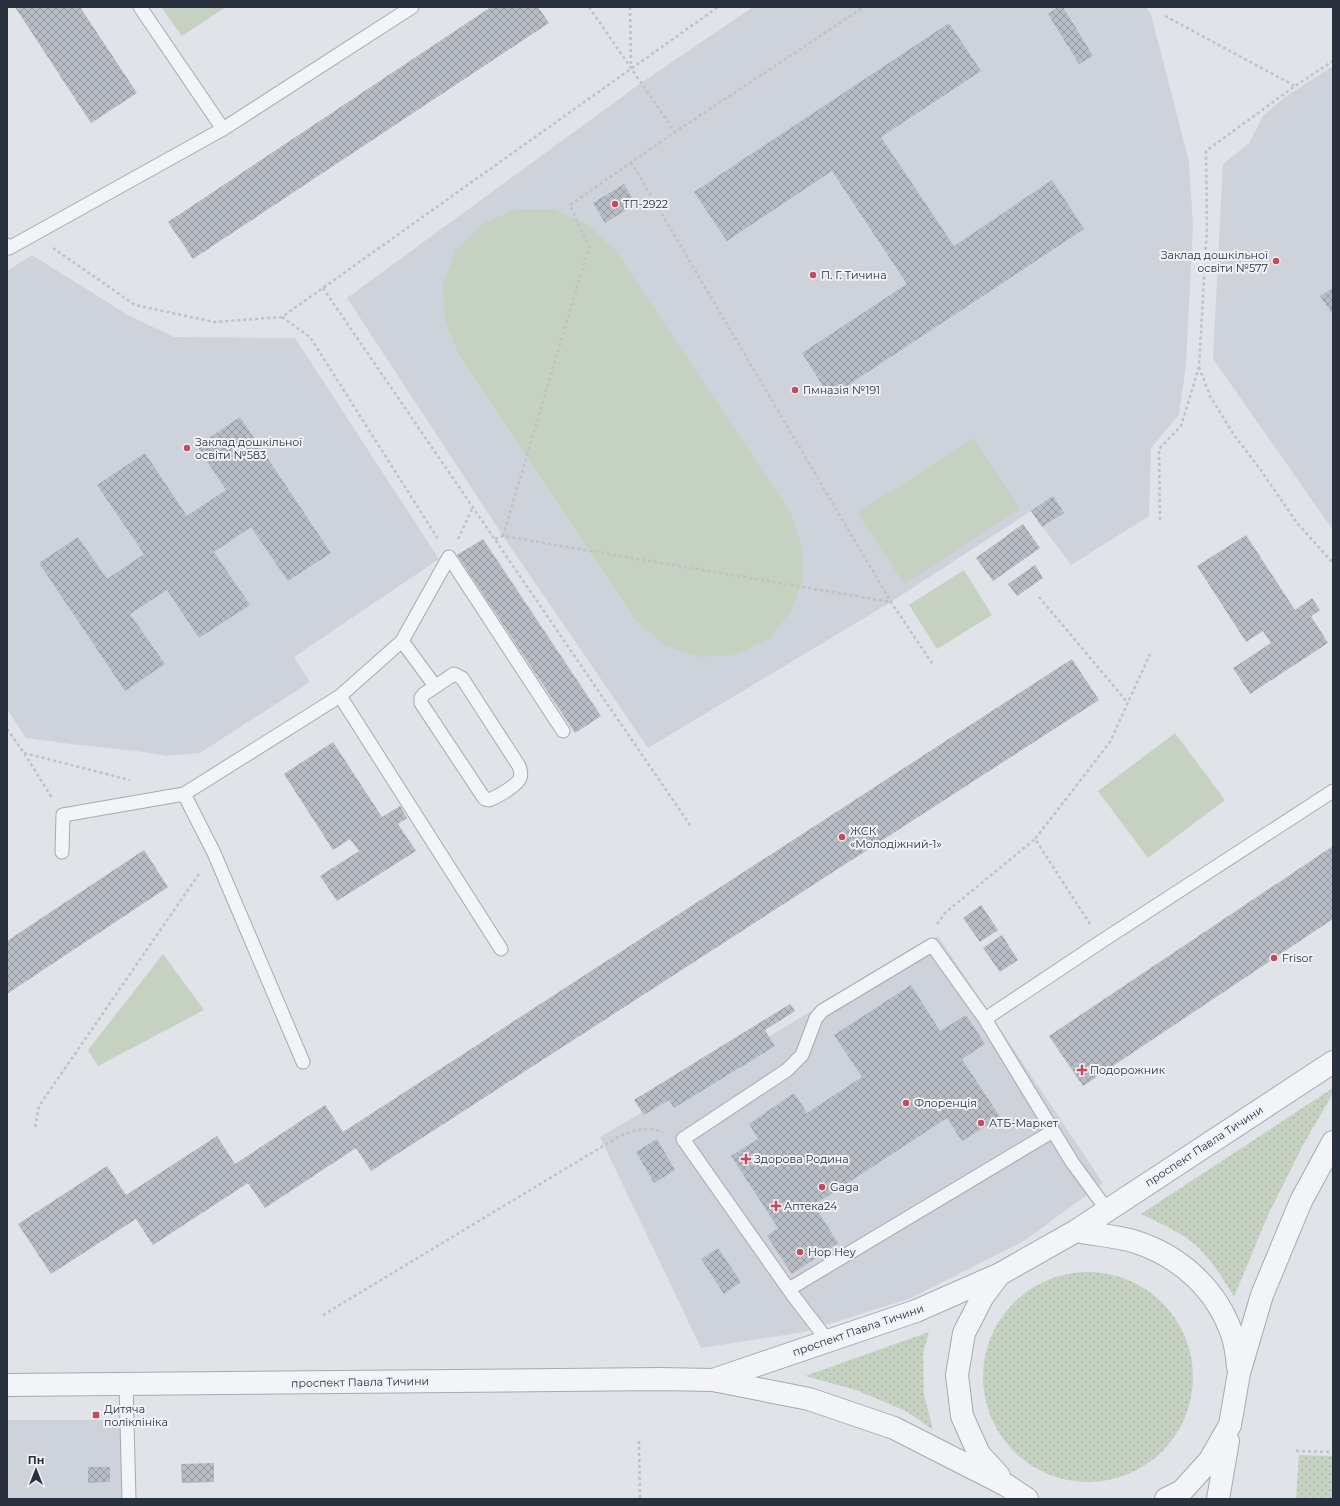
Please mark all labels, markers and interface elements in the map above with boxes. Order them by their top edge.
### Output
place label: ТП-2922 [623,197,668,211]
marker: ТП-2922 [610,199,620,209]
place label: Заклад дошкільної освіти №577 [1161,248,1268,275]
marker: Заклад дошкільної освіти №577 [1271,256,1281,266]
place label: П. Г. Тичина [821,268,887,282]
marker: П. Г. Тичина [808,270,818,280]
place label: Гімназія №191 [803,383,880,397]
marker: Гімназія №191 [790,385,800,395]
place label: Заклад дошкільної освіти №583 [195,435,302,462]
marker: Заклад дошкільної освіти №583 [182,443,192,453]
place label: ЖСК «Молодіжний-1» [850,824,942,851]
marker: ЖСК «Молодіжний-1» [837,832,847,842]
place label: Frisor [1282,951,1313,965]
marker: Frisor [1269,953,1279,963]
place label: Подорожник [1090,1063,1166,1077]
marker: Подорожник [1077,1065,1087,1075]
place label: Флоренція [914,1096,977,1110]
marker: Флоренція [901,1098,911,1108]
street label: проспект Павла Тичини [1142,1103,1266,1189]
place label: АТБ-Маркет [989,1116,1059,1130]
marker: АТБ-Маркет [976,1118,986,1128]
place label: Здорова Родина [754,1152,849,1166]
marker: Здорова Родина [741,1154,751,1164]
place label: Gaga [830,1180,859,1194]
marker: Gaga [817,1182,827,1192]
place label: Аптека24 [784,1199,838,1213]
marker: Аптека24 [771,1201,781,1211]
place label: Hop Hey [808,1245,856,1259]
marker: Hop Hey [795,1247,805,1257]
street label: проспект Павла Тичини [790,1301,926,1359]
street label: проспект Павла Тичини [291,1374,429,1390]
place label: Дитяча поліклініка [104,1402,168,1429]
marker: Дитяча поліклініка [91,1410,101,1420]
north arrow [16,1450,56,1490]
text: Пн [28,1453,44,1467]

